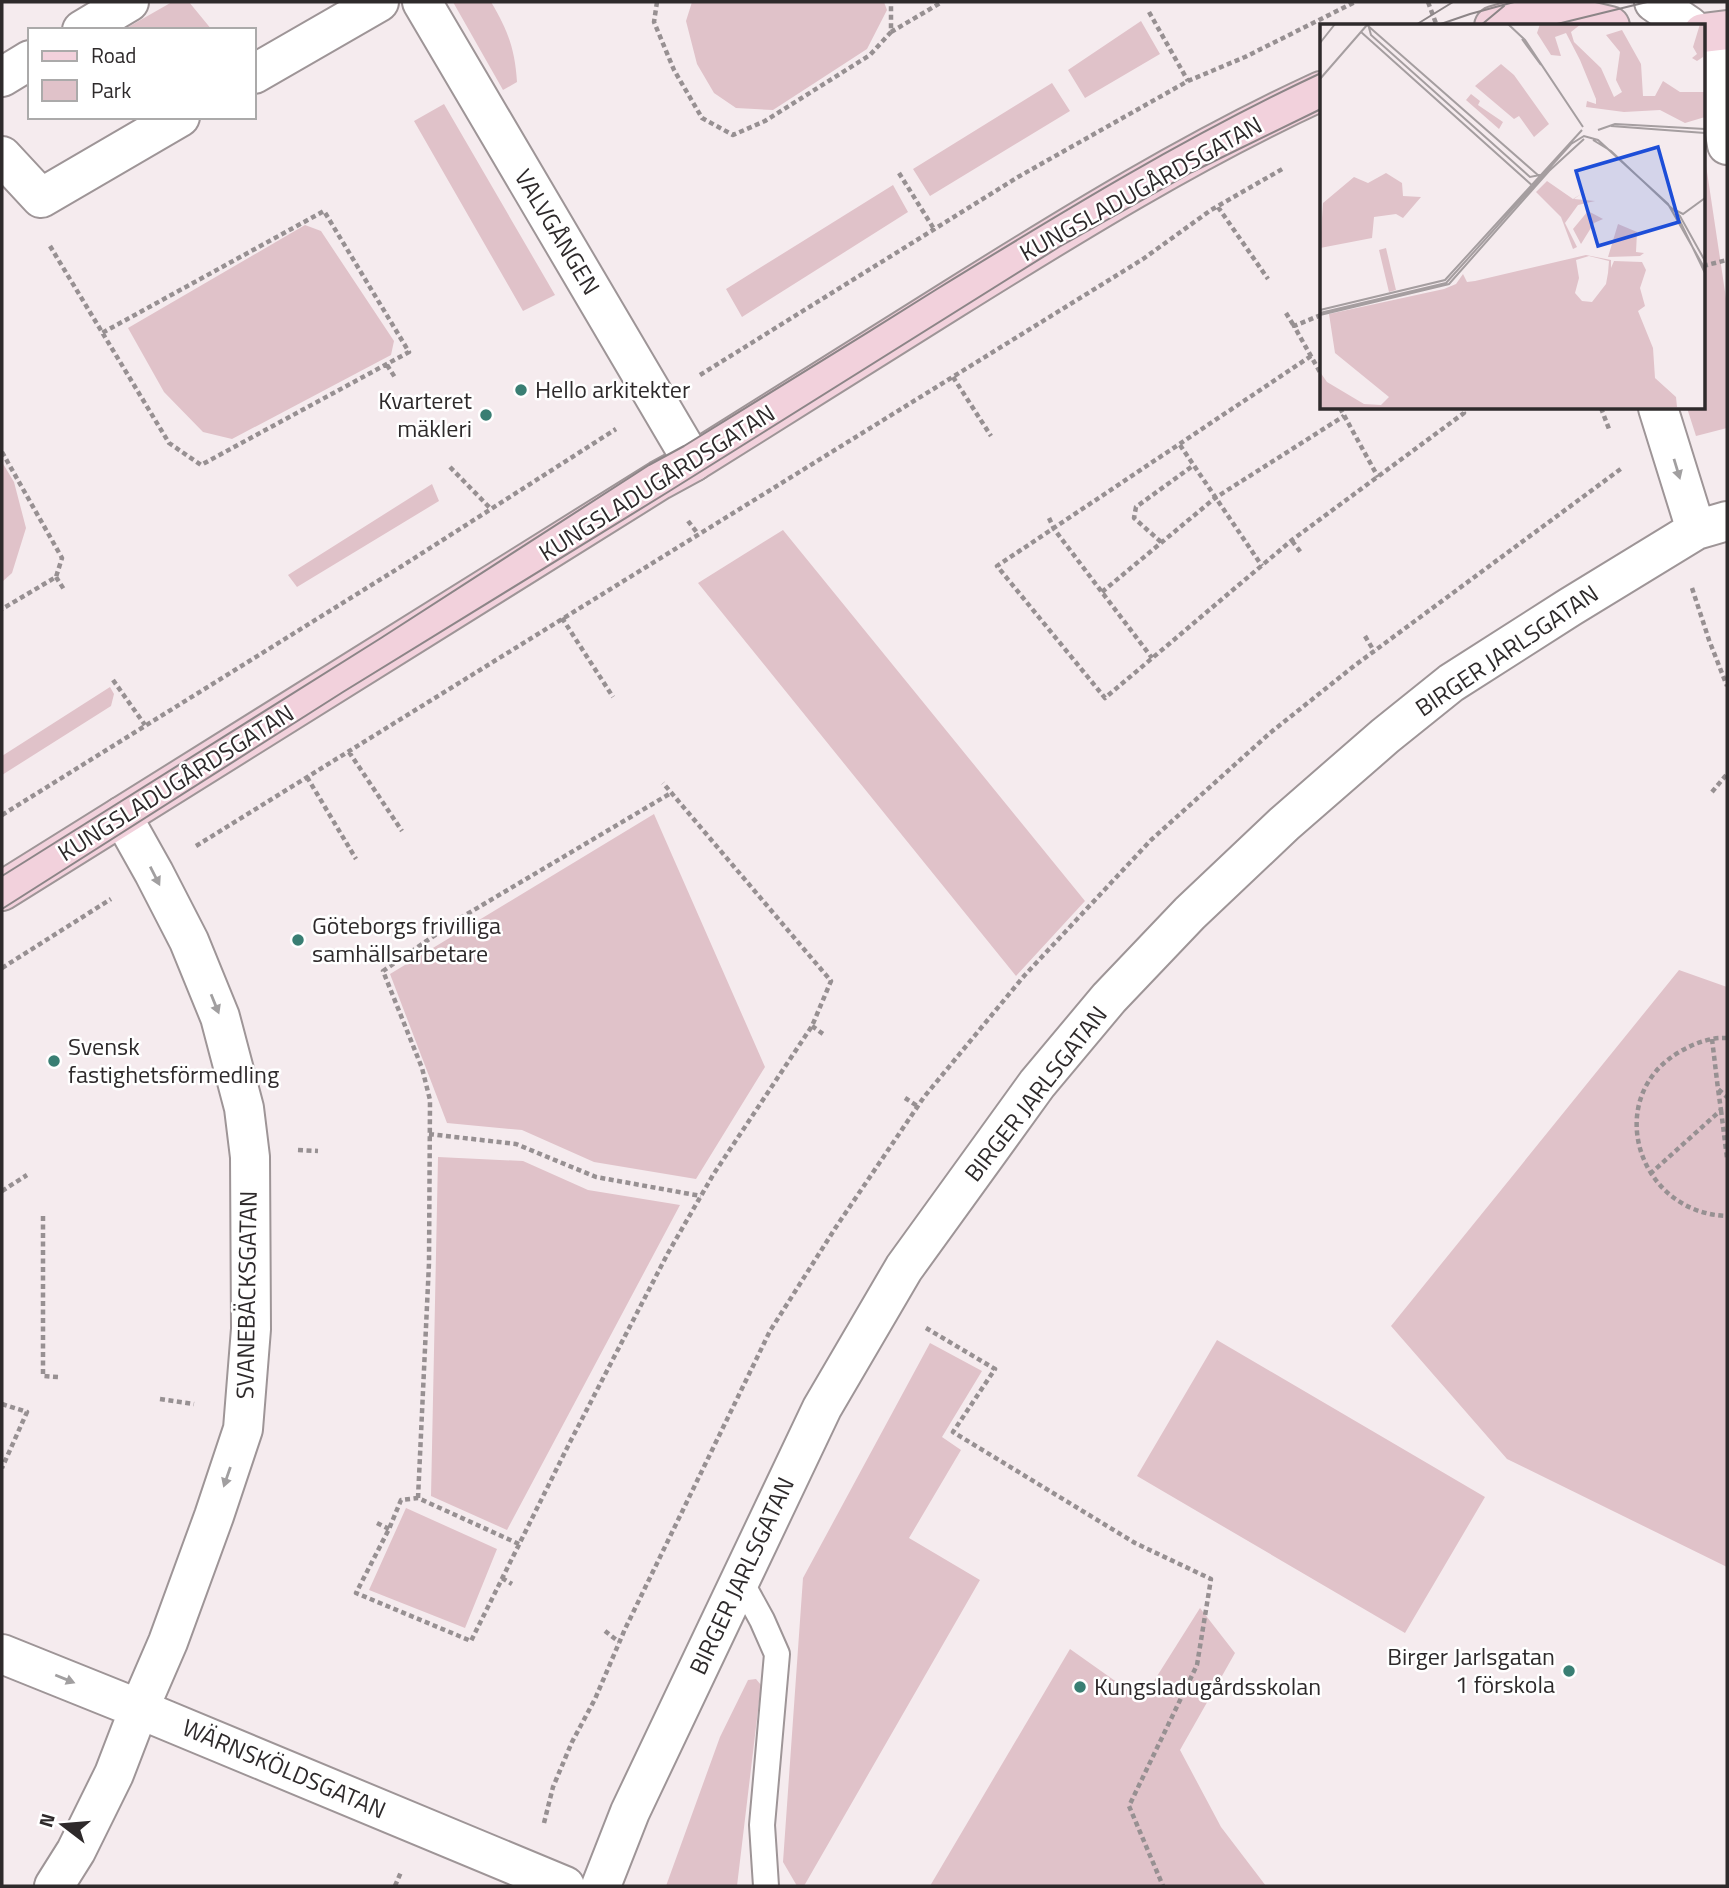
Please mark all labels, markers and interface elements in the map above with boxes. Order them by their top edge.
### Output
inset map [1320,24,1704,410]
legend [28,28,256,119]
text: Road [91,39,136,71]
text: Park [91,74,131,106]
street label: KUNGSLADUGÅRDSGATAN [1013,106,1268,270]
street label: VALVGÅNGEN [506,162,610,301]
place label: Hello arkitekter [535,371,690,407]
place label: Kvarteret mäkleri [378,382,473,446]
marker: Hello arkitekter [513,382,529,398]
street label: KUNGSLADUGÅRDSGATAN [532,395,781,570]
marker: Kvarteret mäkleri [478,407,494,423]
one-way arrow [1673,458,1683,479]
street label: BIRGER JARLSGATAN [1408,575,1605,725]
street label: KUNGSLADUGÅRDSGATAN [51,695,300,870]
one-way arrow [150,866,161,886]
place label: Göteborgs frivilliga samhällsarbetare [312,907,501,971]
marker: Göteborgs frivilliga samhällsarbetare [290,932,306,948]
one-way arrow [209,994,220,1015]
street label: BIRGER JARLSGATAN [955,998,1115,1189]
place label: Svensk fastighetsförmedling [68,1028,279,1092]
marker: Svensk fastighetsförmedling [46,1053,62,1069]
street label: SVANEBÄCKSGATAN [226,1191,266,1399]
one-way arrow [221,1467,232,1488]
street label: BIRGER JARLSGATAN [680,1471,803,1680]
place label: Birger Jarlsgatan 1 förskola [1387,1638,1555,1702]
marker: Birger Jarlsgatan 1 förskola [1561,1663,1577,1679]
place label: Kungsladugårdsskolan [1094,1668,1321,1704]
one-way arrow [55,1674,76,1685]
marker: Kungsladugårdsskolan [1072,1679,1088,1695]
street label: WÄRNSKÖLDSGATAN [177,1709,392,1827]
north arrow [28,1790,98,1860]
text: N [30,1810,62,1831]

